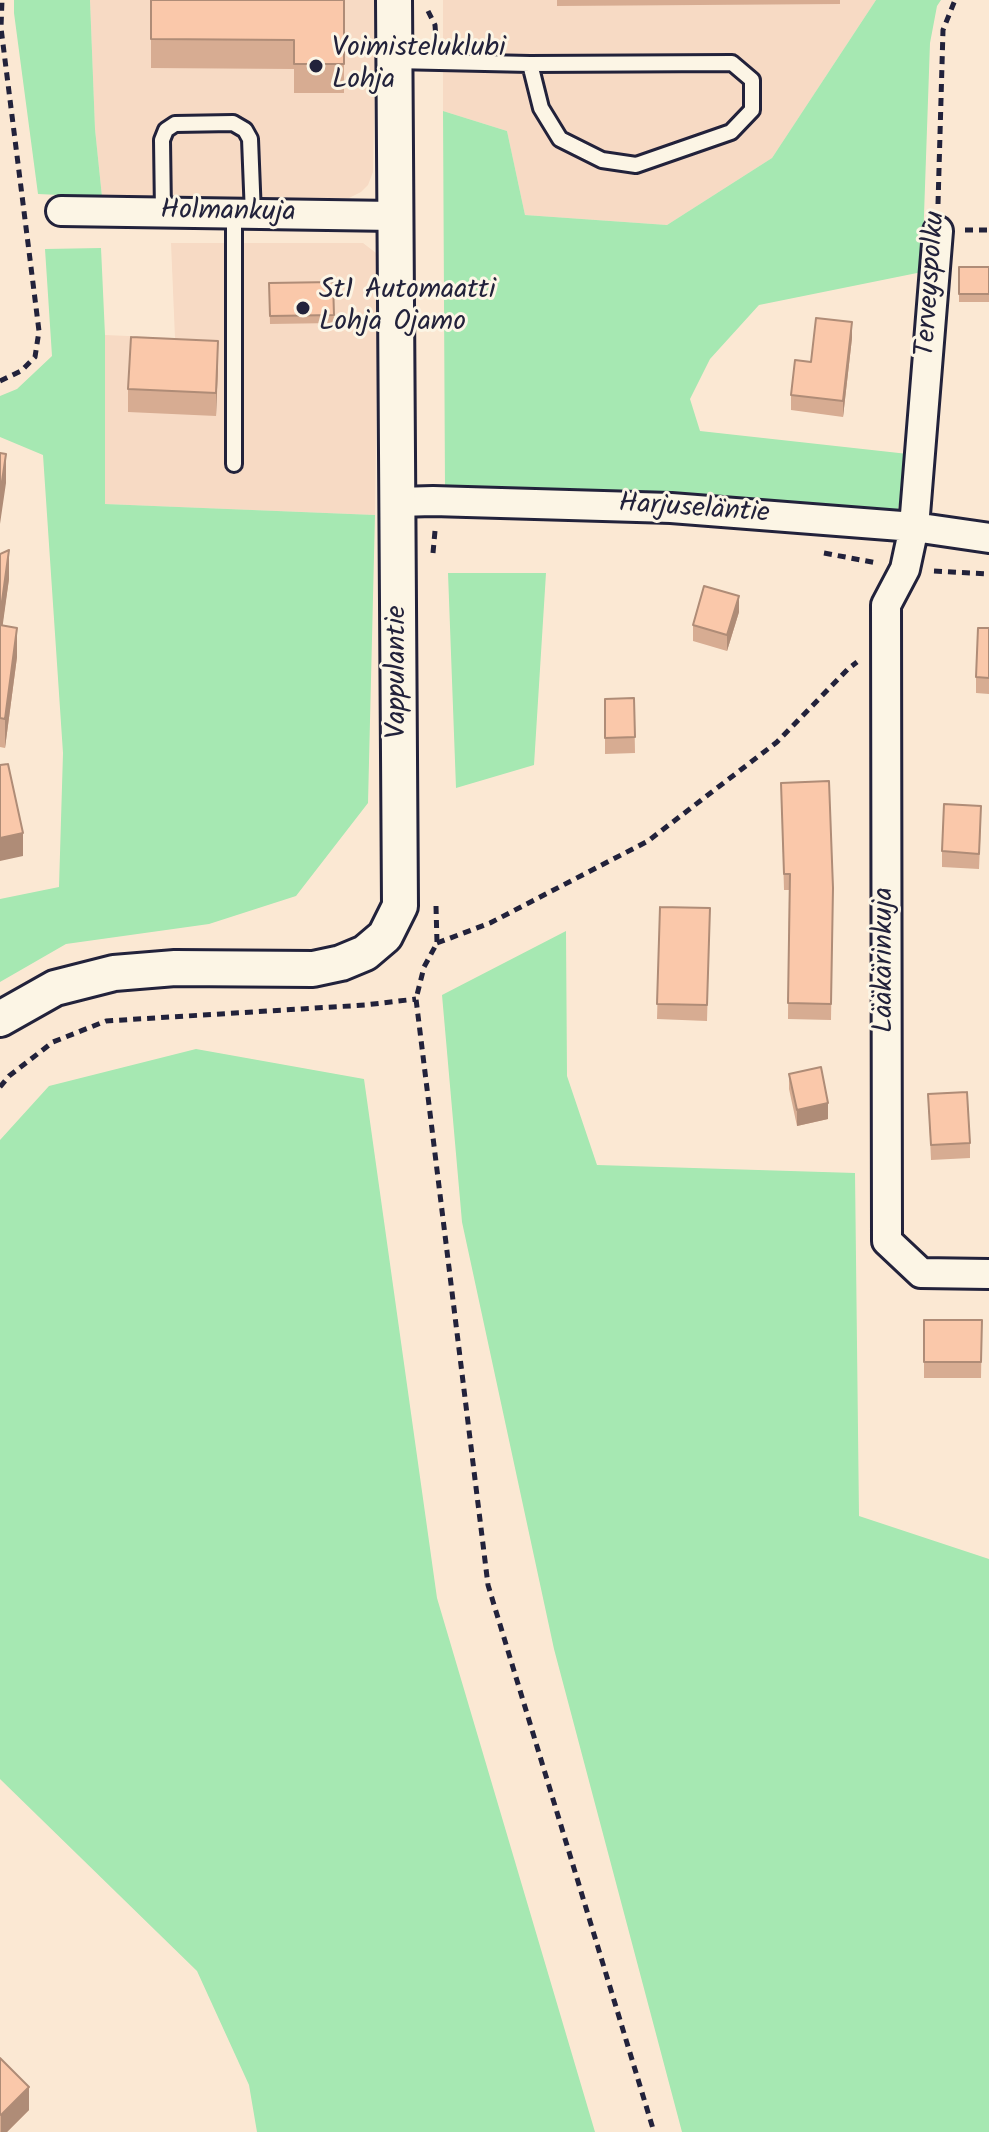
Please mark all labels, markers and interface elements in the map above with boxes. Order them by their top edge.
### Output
place label: Voimisteluklubi Lohja [332,33,506,99]
marker: Voimisteluklubi Lohja [307,57,325,75]
street label: Holmankuja [160,196,296,232]
street label: Terveyspolku [911,210,955,358]
place label: St1 Automaatti Lohja Ojamo [319,275,496,341]
marker: St1 Automaatti Lohja Ojamo [294,299,312,317]
street label: Harjuseläntie [617,489,771,533]
street label: Vappulantie [382,605,416,739]
street label: Lääkärinkuja [869,887,903,1033]

